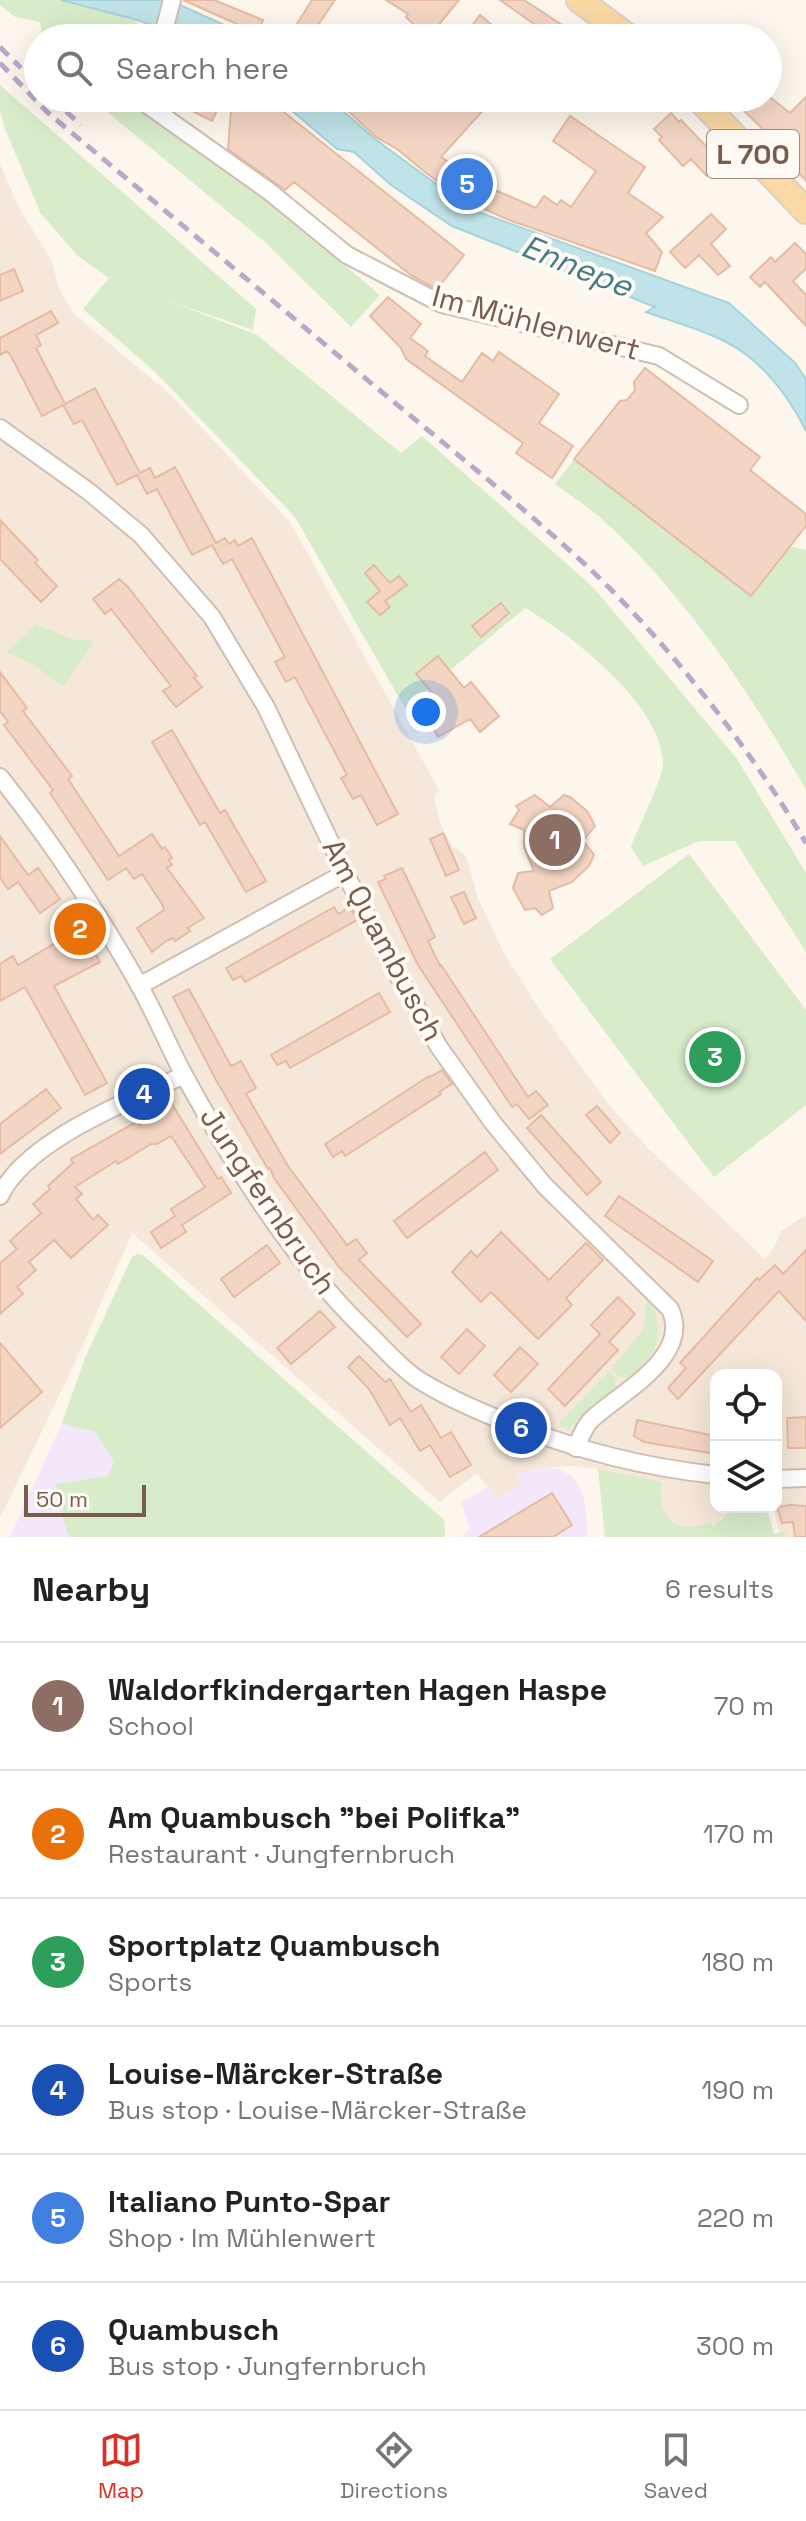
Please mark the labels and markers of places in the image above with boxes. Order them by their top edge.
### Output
pin: 5 [441,154,493,214]
pin: 1 [529,810,581,870]
pin: 2 [54,899,106,959]
pin: 3 [689,1027,741,1087]
pin: 4 [118,1064,170,1124]
pin: 6 [495,1398,547,1458]

